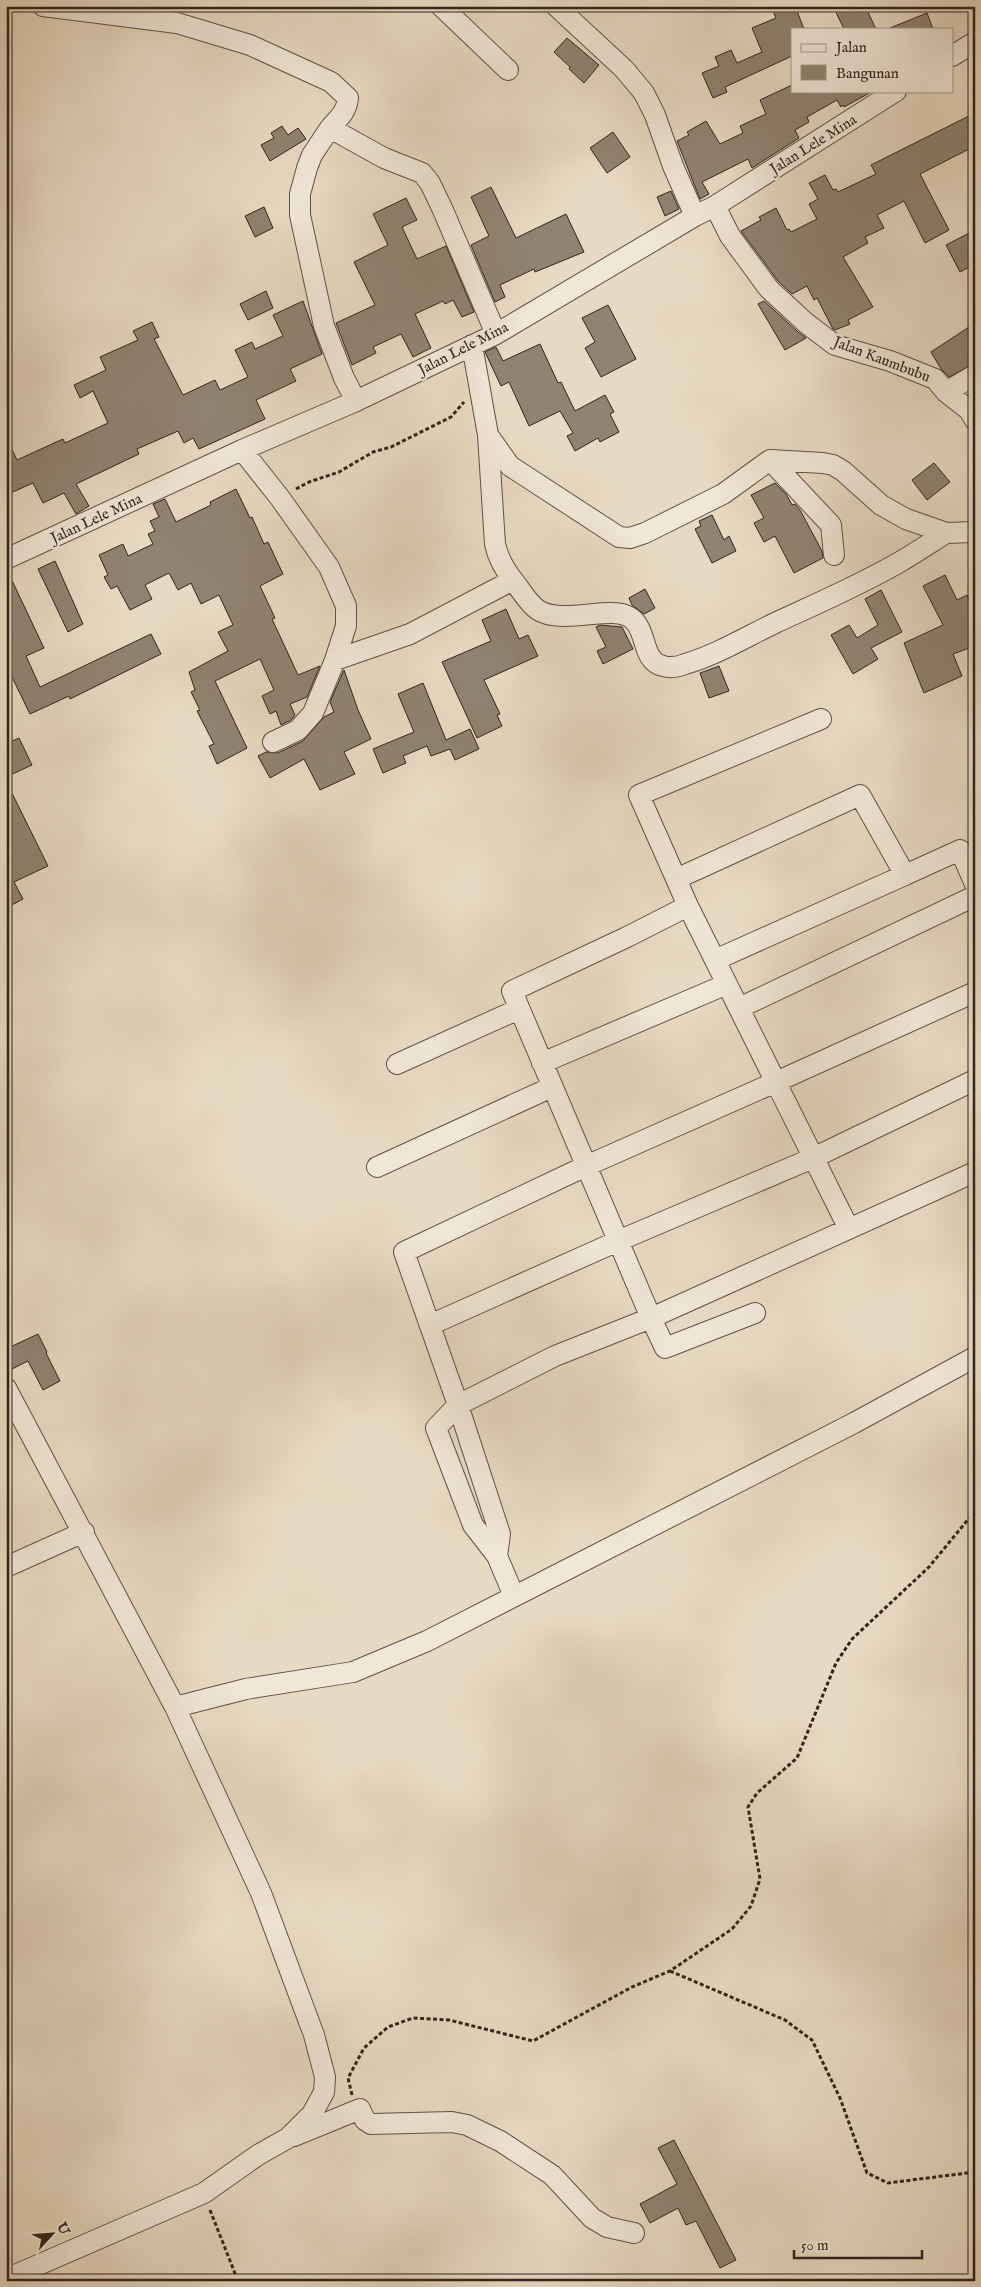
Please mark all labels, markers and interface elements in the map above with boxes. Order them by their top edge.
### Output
legend [791,28,954,92]
text: Jalan [834,38,867,57]
text: Bangunan [836,64,899,83]
street label: Jalan Lele Mina [765,110,861,180]
street label: Jalan Lele Mina [413,317,512,380]
street label: Jalan Kaumbubu [829,332,933,387]
street label: Jalan Lele Mina [46,489,145,549]
north arrow [28,2210,78,2260]
text: U [52,2219,74,2239]
scale bar [794,2227,921,2259]
text: 50 m [801,2236,829,2255]

